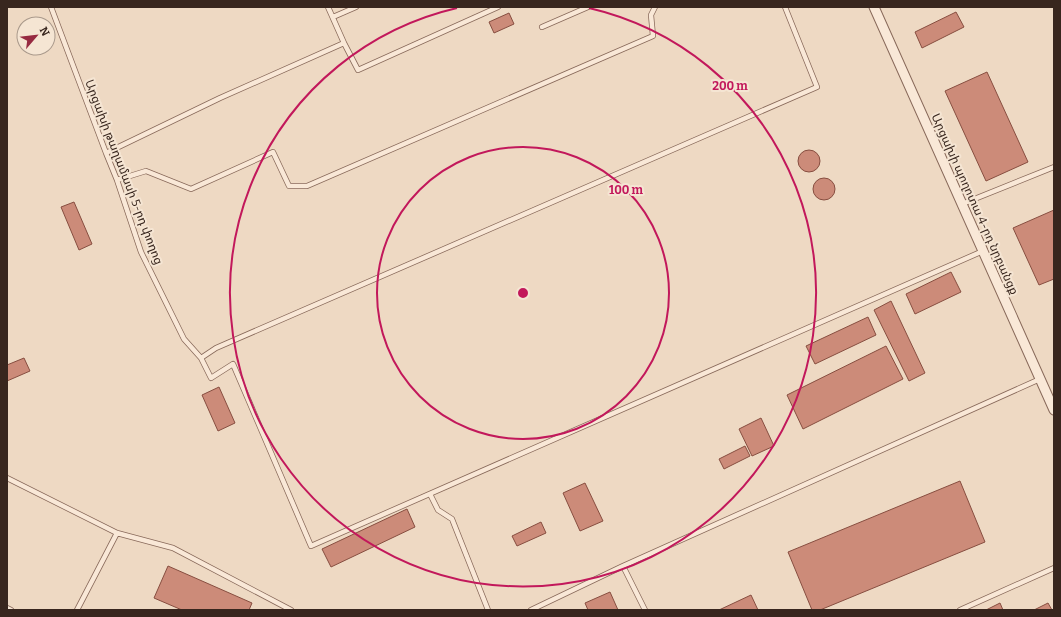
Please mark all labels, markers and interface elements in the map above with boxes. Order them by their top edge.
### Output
north arrow [16,16,56,56]
text: N [37,25,52,39]
street label: Արցախի թաղամասի 5-րդ փողոց [82,78,166,266]
text: 200 m [712,79,748,93]
street label: Արցախի պողոտա 4-րդ նրբանցք [929,111,1021,297]
text: 100 m [609,183,644,197]
centre of rings [516,286,530,300]

